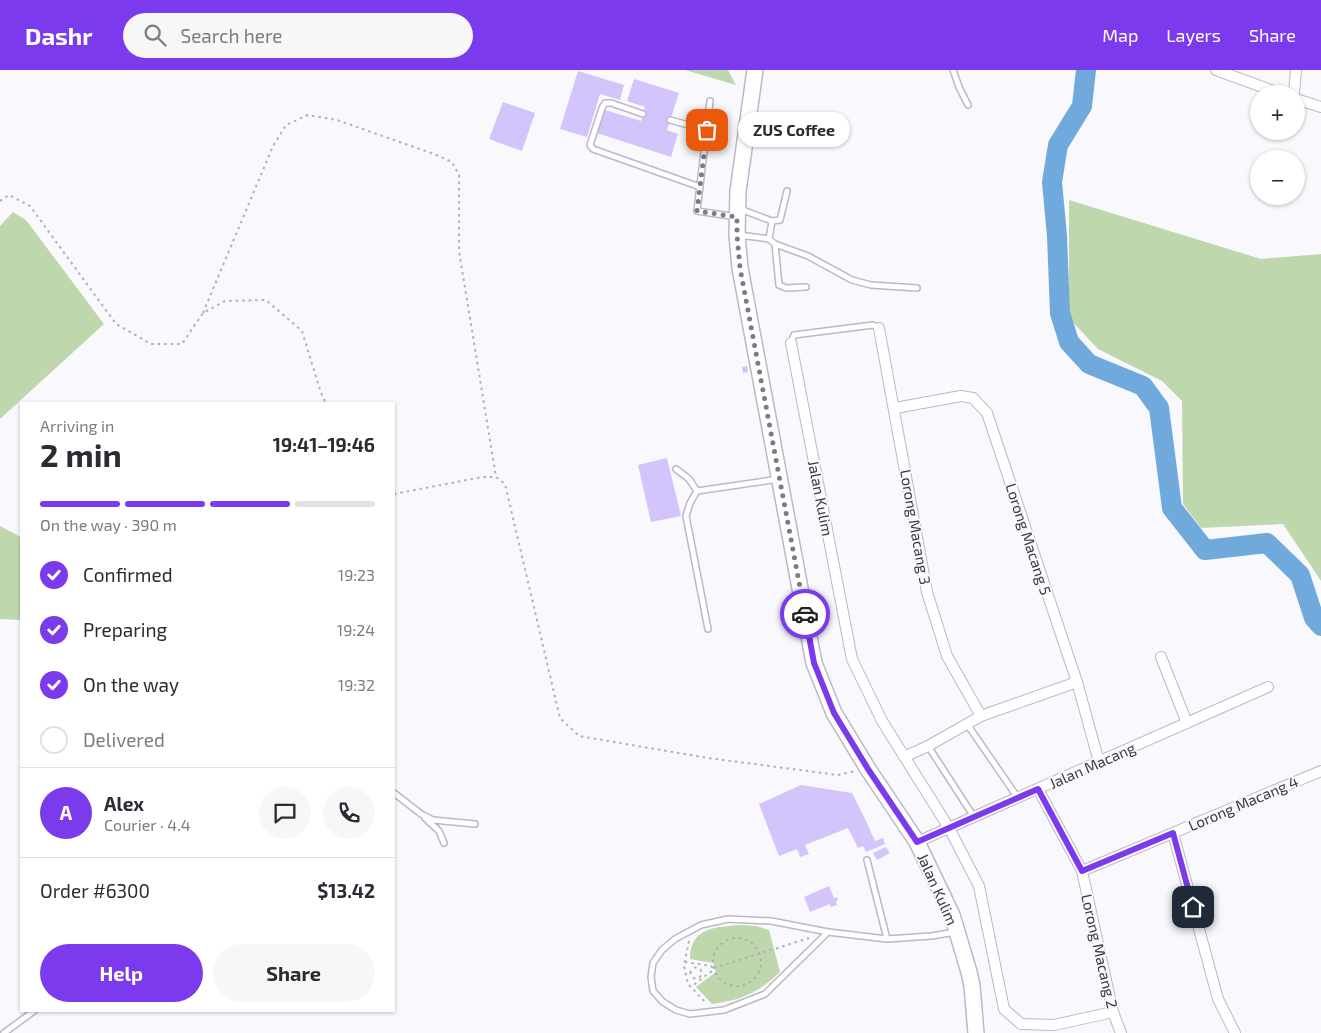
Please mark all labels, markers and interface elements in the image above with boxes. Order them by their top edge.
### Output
search box [123,13,473,58]
text: Dashr [25,21,93,50]
icon: search [141,21,169,49]
text: Search here [181,24,283,47]
text: Map [1102,24,1138,46]
text: Layers [1166,24,1221,46]
text: Share [1249,24,1296,46]
map controls [1250,85,1305,205]
button: + [1250,85,1305,140]
pin [686,109,728,151]
callout: ZUS Coffee [737,112,850,148]
icon: bag [693,116,721,144]
text: ZUS Coffee [753,120,835,139]
button: − [1250,150,1305,205]
text: Arriving in [40,416,114,435]
text: 19:41–19:46 [273,433,375,456]
text: 2 min [40,435,122,473]
street label: Jalan Kulim [805,459,837,537]
street label: Lorong Macang 3 [897,468,935,586]
street label: Lorong Macang 5 [1002,481,1056,597]
text: On the way · 390 m [40,515,177,534]
icon: check [40,561,68,589]
text: Confirmed [83,563,173,586]
text: 19:23 [338,565,375,584]
courier [780,589,830,639]
icon: car [791,600,819,628]
icon: check [40,616,68,644]
text: Preparing [83,618,167,641]
text: 19:24 [337,620,375,639]
icon: check [40,671,68,699]
text: On the way [83,673,179,696]
text: 19:32 [338,675,375,694]
text: Delivered [83,728,165,751]
street label: Jalan Macang [1046,738,1138,792]
street label: Lorong Macang 4 [1185,772,1301,834]
button: chat [259,787,311,839]
button: phone [323,787,375,839]
text: Alex [104,792,144,815]
text: A [60,801,72,824]
text: Courier · 4.4 [104,815,191,834]
street label: Jalan Kulim [914,850,962,928]
text: Order #6300 [40,879,150,902]
text: $13.42 [317,879,375,902]
pin [1172,886,1214,928]
street label: Lorong Macang 2 [1078,892,1122,1010]
icon: home [1179,893,1207,921]
button: Help [40,944,203,1002]
button: Share [213,944,375,1002]

